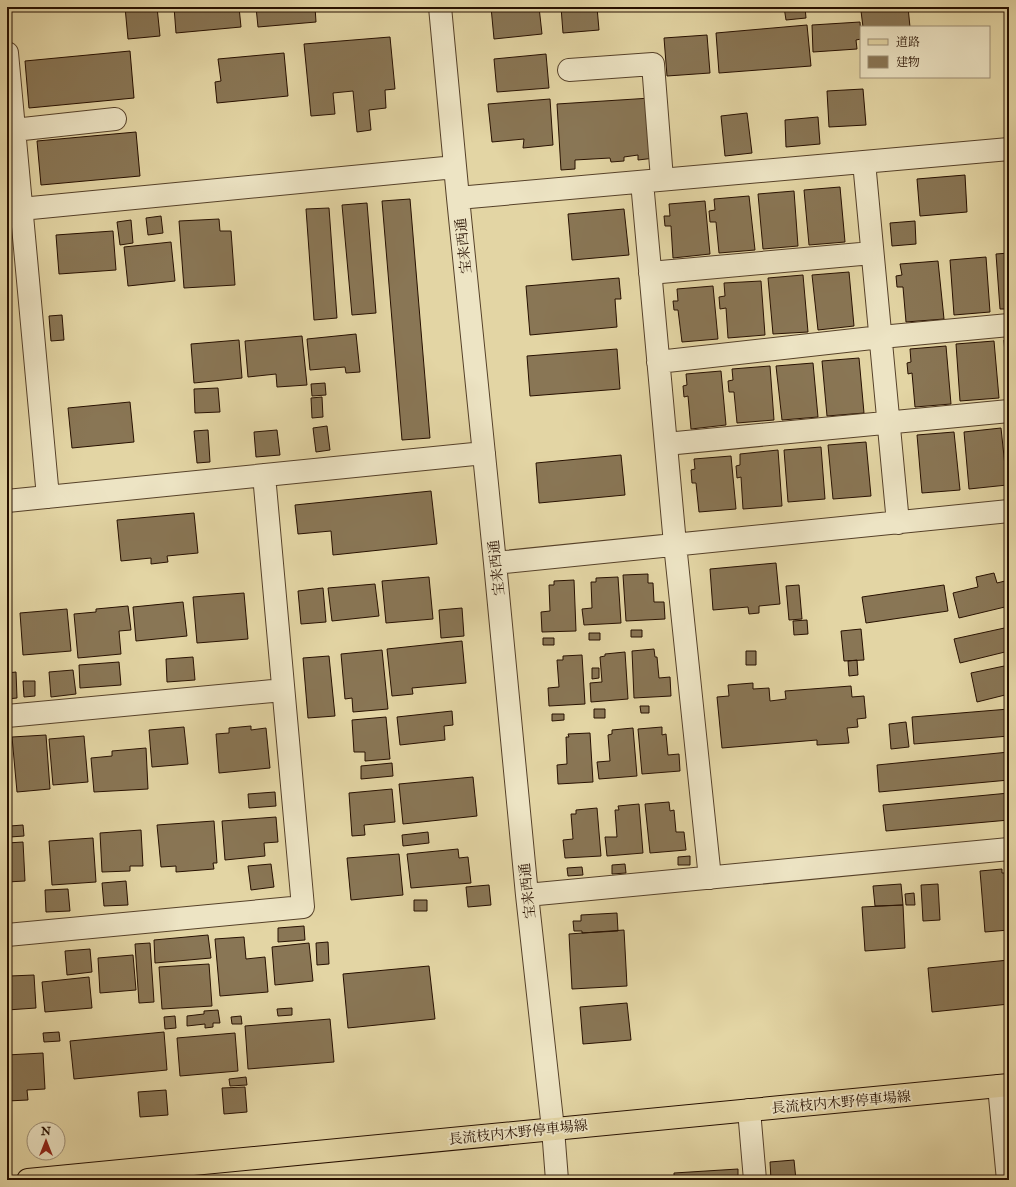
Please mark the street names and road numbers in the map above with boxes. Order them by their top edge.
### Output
street label: 宝来西通 [452,217,475,275]
street label: 宝来西通 [485,539,508,597]
street label: 宝来西通 [516,862,539,920]
street label: 長流枝内木野停車場線 [771,1088,912,1117]
street label: 長流枝内木野停車場線 [448,1117,589,1148]

